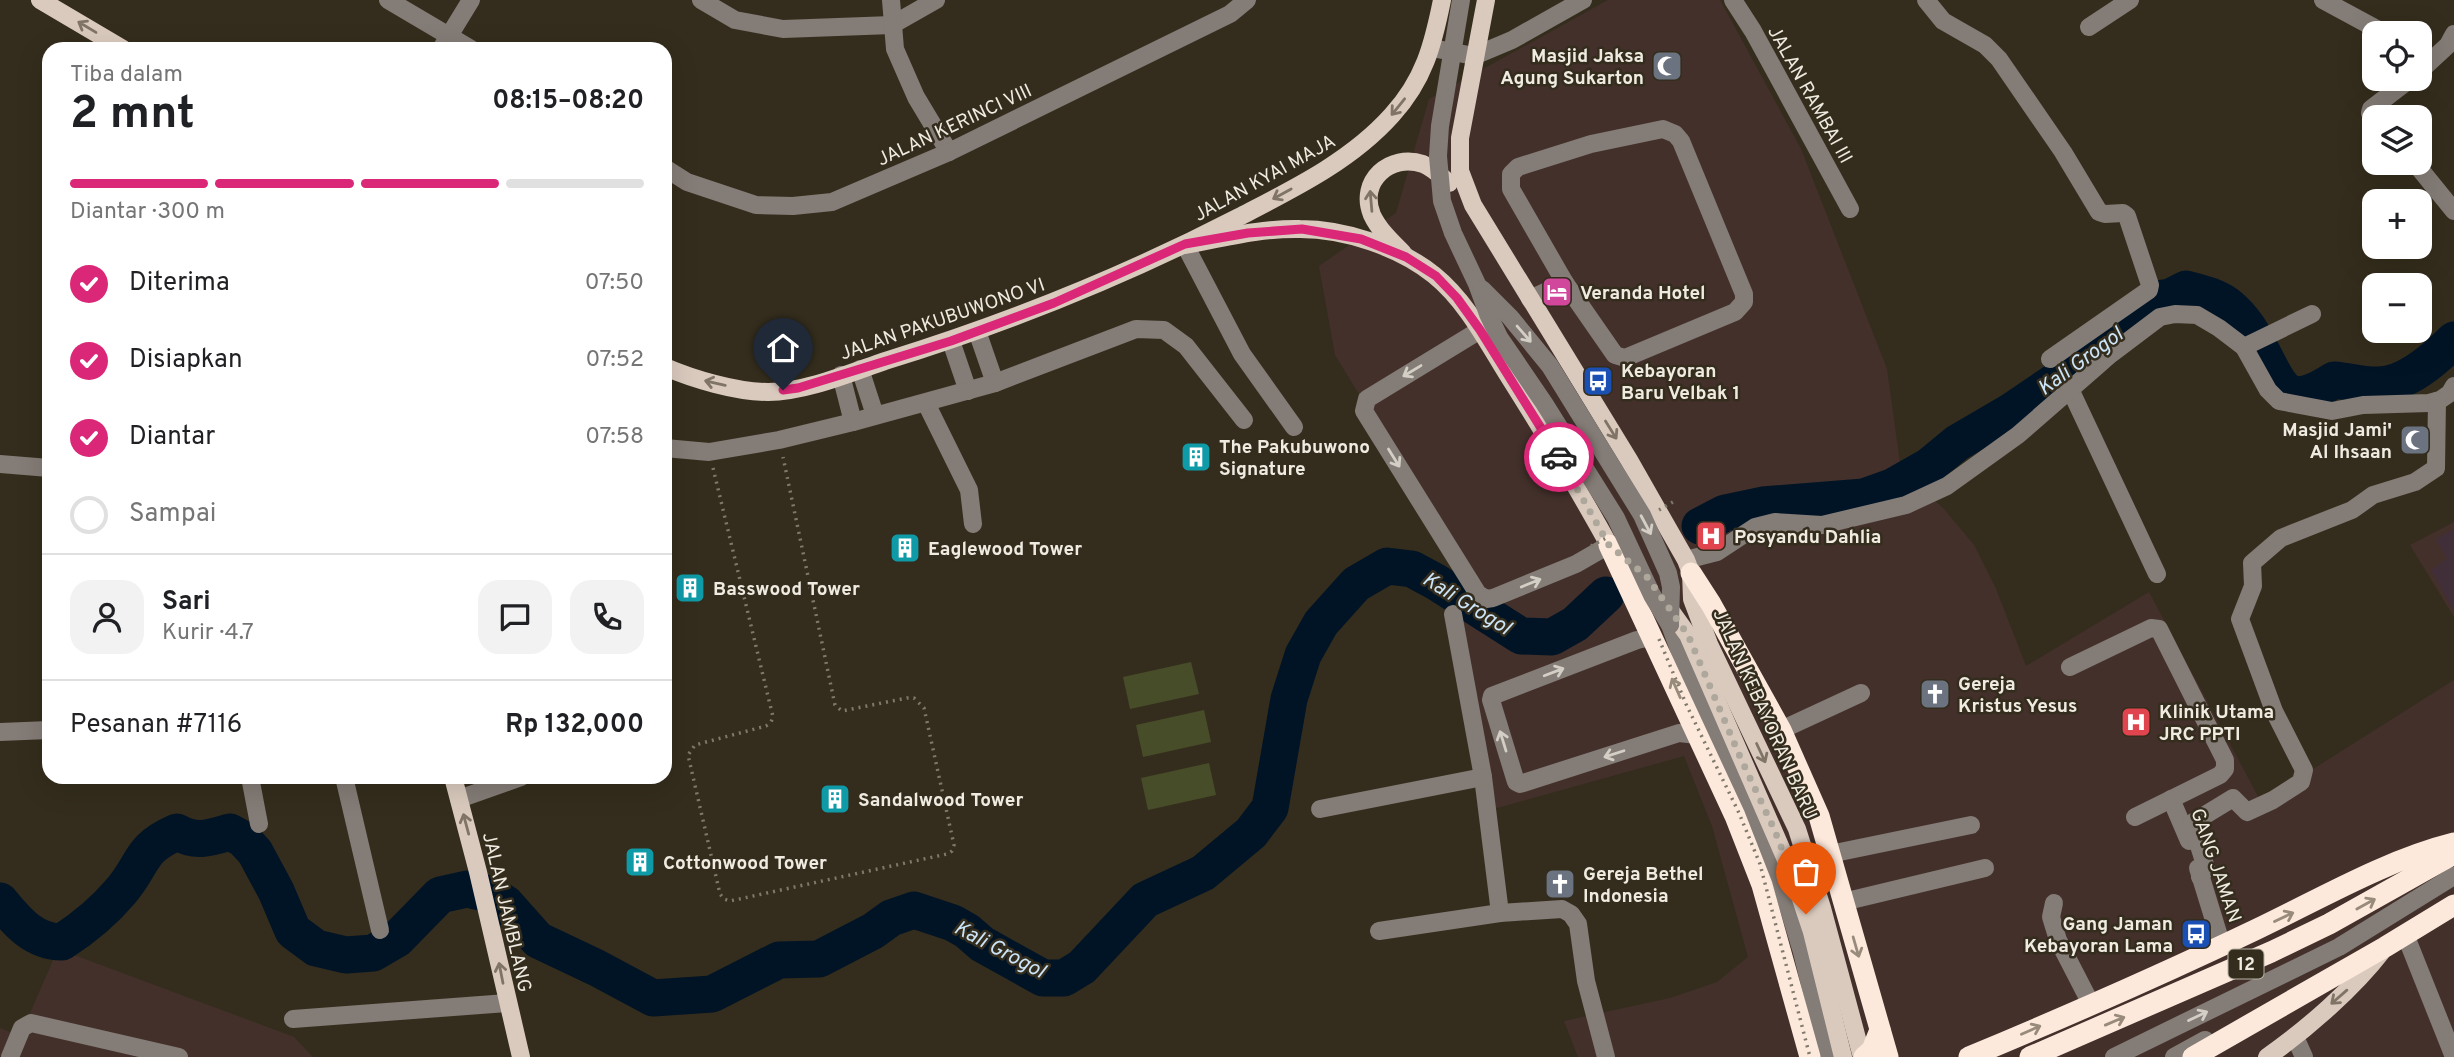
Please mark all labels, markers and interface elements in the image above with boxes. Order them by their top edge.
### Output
one-way arrow [77,20,97,34]
map controls [2362,21,2432,343]
button: locate [2362,21,2432,91]
street label: JALAN RAMBAI III [1761,22,1857,168]
place label: Masjid Jaksa Agung Sukarton [1500,45,1644,91]
mosque icon: Masjid Jaksa Agung Sukarton [1650,49,1684,83]
text: Tiba dalam [70,61,183,90]
street label: JALAN KERINCI VIII [874,79,1036,172]
text: 08:15–08:20 [492,85,644,118]
text: 2 mnt [70,86,195,145]
one-way arrow [1391,98,1406,116]
button: layers [2362,105,2432,175]
street label: JALAN KYAI MAJA [1190,130,1340,228]
one-way arrow [1272,188,1293,201]
button: + [2362,189,2432,259]
one-way arrow [1364,190,1377,213]
text: Diantar · 300 m [70,198,225,227]
icon: check [70,265,108,303]
text: Diterima [129,267,230,300]
text: 07:50 [585,269,644,298]
button: − [2362,273,2432,343]
street label: JALAN PAKUBUWONO VI [837,274,1048,366]
hotel icon: Veranda Hotel [1540,275,1574,309]
place label: Veranda Hotel [1580,282,1706,306]
pin [753,318,813,390]
water label: Kali Grogol [2033,321,2130,402]
one-way arrow [1516,324,1532,342]
icon: home [764,329,802,367]
icon: check [70,342,108,380]
text: Disiapkan [129,344,243,377]
text: 07:52 [585,346,644,375]
place label: Kebayoran Baru Velbak 1 [1621,360,1740,406]
bus stop icon: Kebayoran Baru Velbak 1 [1581,364,1615,398]
one-way arrow [1403,365,1423,379]
one-way arrow [704,375,727,389]
icon: check [70,419,108,457]
place label: Masjid Jami' Al Ihsaan [2282,419,2392,465]
one-way arrow [1604,420,1618,440]
text: Diantar [129,421,215,454]
courier [1524,422,1594,492]
text: 07:58 [585,423,644,452]
mosque icon: Masjid Jami' Al Ihsaan [2398,423,2432,457]
place label: The Pakubuwono Signature [1219,436,1370,482]
icon: car [1540,438,1578,476]
building icon: The Pakubuwono Signature [1179,440,1213,474]
one-way arrow [1387,448,1401,468]
text: Sampai [129,498,216,531]
one-way arrow [1640,514,1654,534]
hospital icon: Posyandu Dahlia [1694,519,1728,553]
place label: Posyandu Dahlia [1734,526,1881,550]
building icon: Eaglewood Tower [888,531,922,565]
place label: Eaglewood Tower [928,538,1082,562]
water label: Kali Grogol [1417,566,1517,643]
building icon: Basswood Tower [673,571,707,605]
one-way arrow [1520,575,1542,588]
place label: Basswood Tower [713,578,860,602]
button: person [70,580,144,654]
button: chat [478,580,552,654]
button: phone [570,580,644,654]
text: Sari [162,586,211,619]
street label: JALAN KEBAYORAN BARU [1707,606,1822,824]
text: Kurir · 4.7 [162,619,254,648]
one-way arrow [1543,664,1565,677]
place label: Gereja Kristus Yesus [1958,673,2077,719]
church icon: Gereja Kristus Yesus [1918,677,1952,711]
one-way arrow [1668,678,1682,699]
place label: Klinik Utama JRC PPTI [2159,701,2274,747]
hospital icon: Klinik Utama JRC PPTI [2119,705,2153,739]
text: Pesanan #7116 [70,709,242,742]
text: Rp 132,000 [505,709,644,742]
one-way arrow [1496,730,1509,752]
one-way arrow [1755,742,1768,763]
one-way arrow [1603,748,1625,761]
building icon: Sandalwood Tower [818,782,852,816]
place label: Sandalwood Tower [858,789,1024,813]
street label: GANG JAMAN [2184,805,2246,926]
one-way arrow [458,814,471,836]
street label: JALAN JAMBLANG [476,830,536,995]
pin [1776,842,1836,914]
building icon: Cottonwood Tower [623,845,657,879]
place label: Cottonwood Tower [663,852,827,876]
icon: bag [1787,853,1825,891]
place label: Gereja Bethel Indonesia [1583,863,1704,909]
church icon: Gereja Bethel Indonesia [1543,867,1577,901]
one-way arrow [2355,897,2375,911]
one-way arrow [2273,909,2294,922]
place label: Gang Jaman Kebayoran Lama [2024,913,2173,959]
water label: Kali Grogol [949,915,1051,986]
bus stop icon: Gang Jaman Kebayoran Lama [2179,917,2213,951]
one-way arrow [1851,936,1864,958]
road number: 12 [2228,950,2264,979]
one-way arrow [494,962,508,985]
one-way arrow [2330,989,2348,1005]
one-way arrow [2187,1009,2208,1023]
one-way arrow [2104,1013,2125,1026]
one-way arrow [2020,1023,2042,1036]

